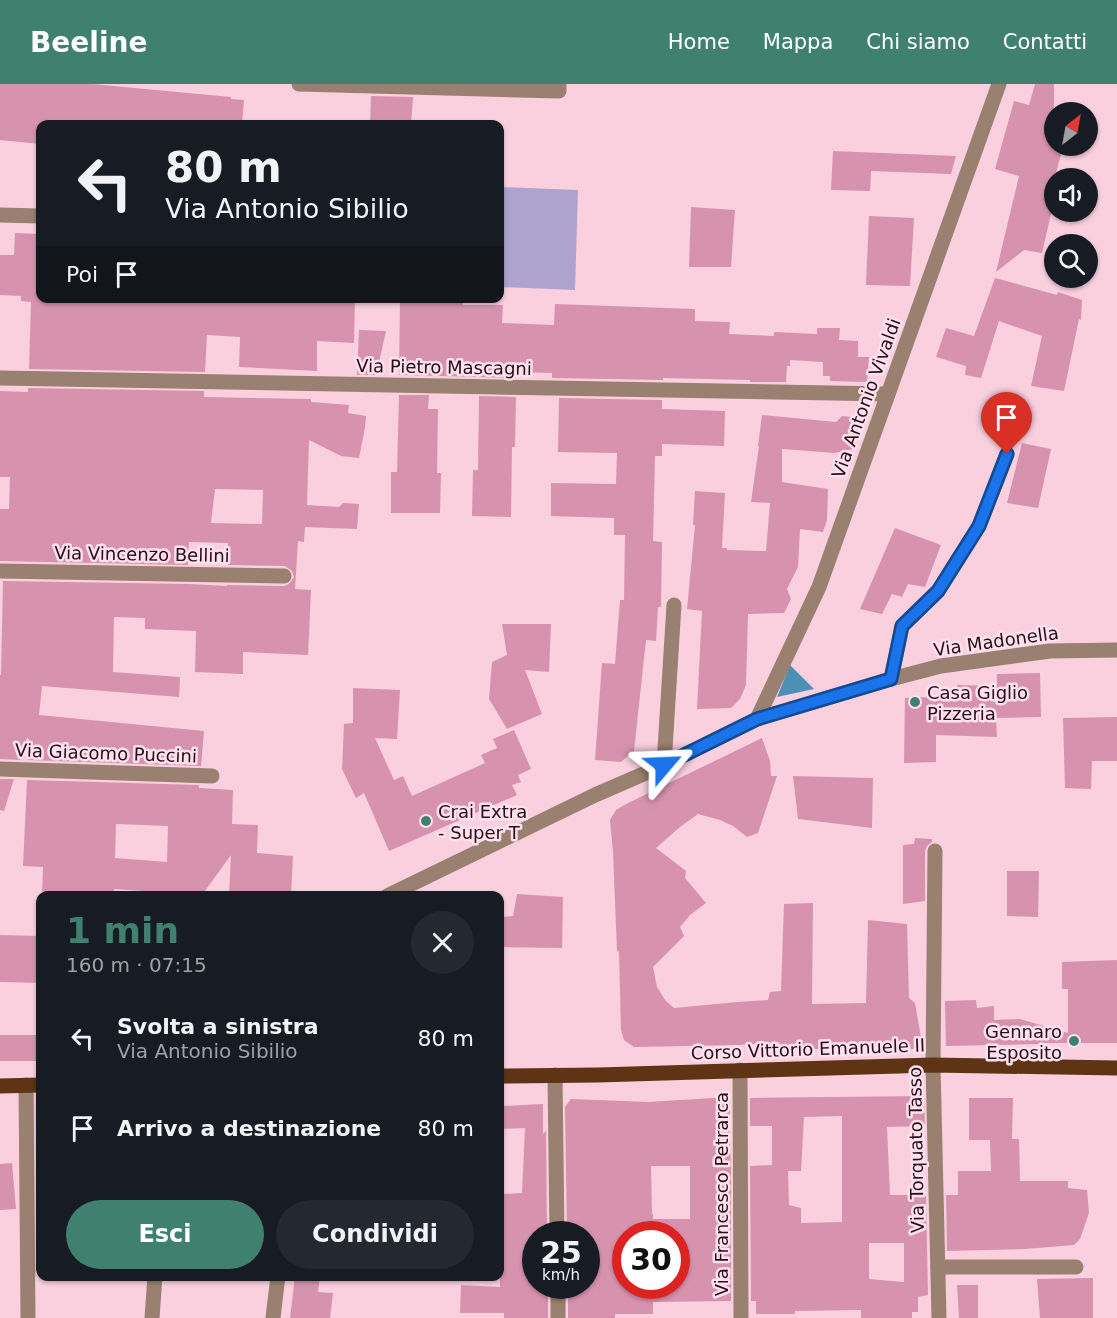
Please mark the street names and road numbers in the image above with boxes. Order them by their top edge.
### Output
street label: Via Antonio Vivaldi [827,315,905,481]
street label: Via Pietro Mascagni [356,355,532,379]
street label: Via Vincenzo Bellini [54,542,230,566]
street label: Via Madonella [932,622,1060,660]
street label: Via Giacomo Puccini [15,739,197,767]
street label: Corso Vittorio Emanuele II [690,1034,926,1064]
street label: Via Torquato Tasso [904,1067,928,1233]
street label: Via Francesco Petrarca [711,1092,732,1296]

